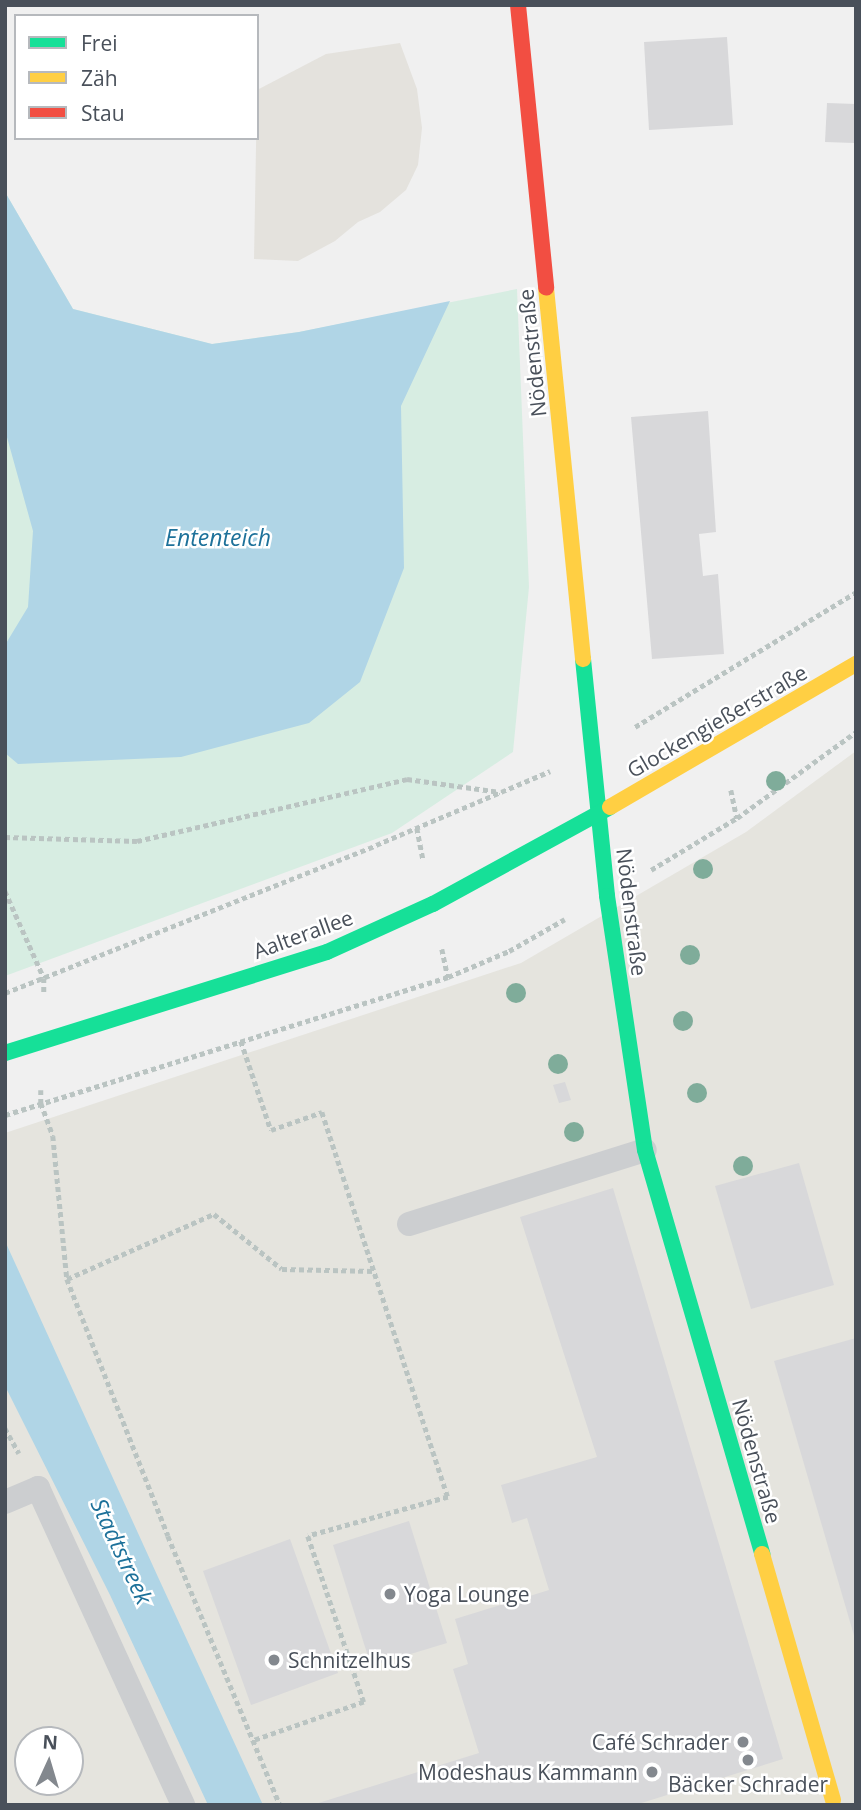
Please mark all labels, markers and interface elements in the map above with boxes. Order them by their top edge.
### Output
legend [14,14,259,140]
text: Frei [81,29,118,57]
text: Zäh [81,64,118,92]
text: Stau [81,99,125,127]
street label: Nödenstraße [513,288,551,418]
water label: Ententeich [165,523,271,551]
street label: Glockengießerstraße [623,659,811,783]
street label: Nödenstraße [612,847,652,977]
street label: Aalterallee [250,904,356,964]
street label: Nödenstraße [727,1396,787,1526]
water label: Stadtstreek [85,1494,159,1608]
place label: Yoga Lounge [404,1581,529,1607]
marker: Yoga Lounge [382,1586,398,1602]
place label: Schnitzelhus [288,1647,411,1673]
marker: Schnitzelhus [266,1652,282,1668]
north arrow [14,1726,84,1796]
text: N [42,1729,59,1756]
place label: Café Schrader [592,1729,729,1755]
marker: Café Schrader [735,1734,751,1750]
marker: Bäcker Schrader [740,1752,756,1768]
place label: Modeshaus Kammann [418,1759,638,1785]
marker: Modeshaus Kammann [644,1764,660,1780]
place label: Bäcker Schrader [668,1771,828,1797]

